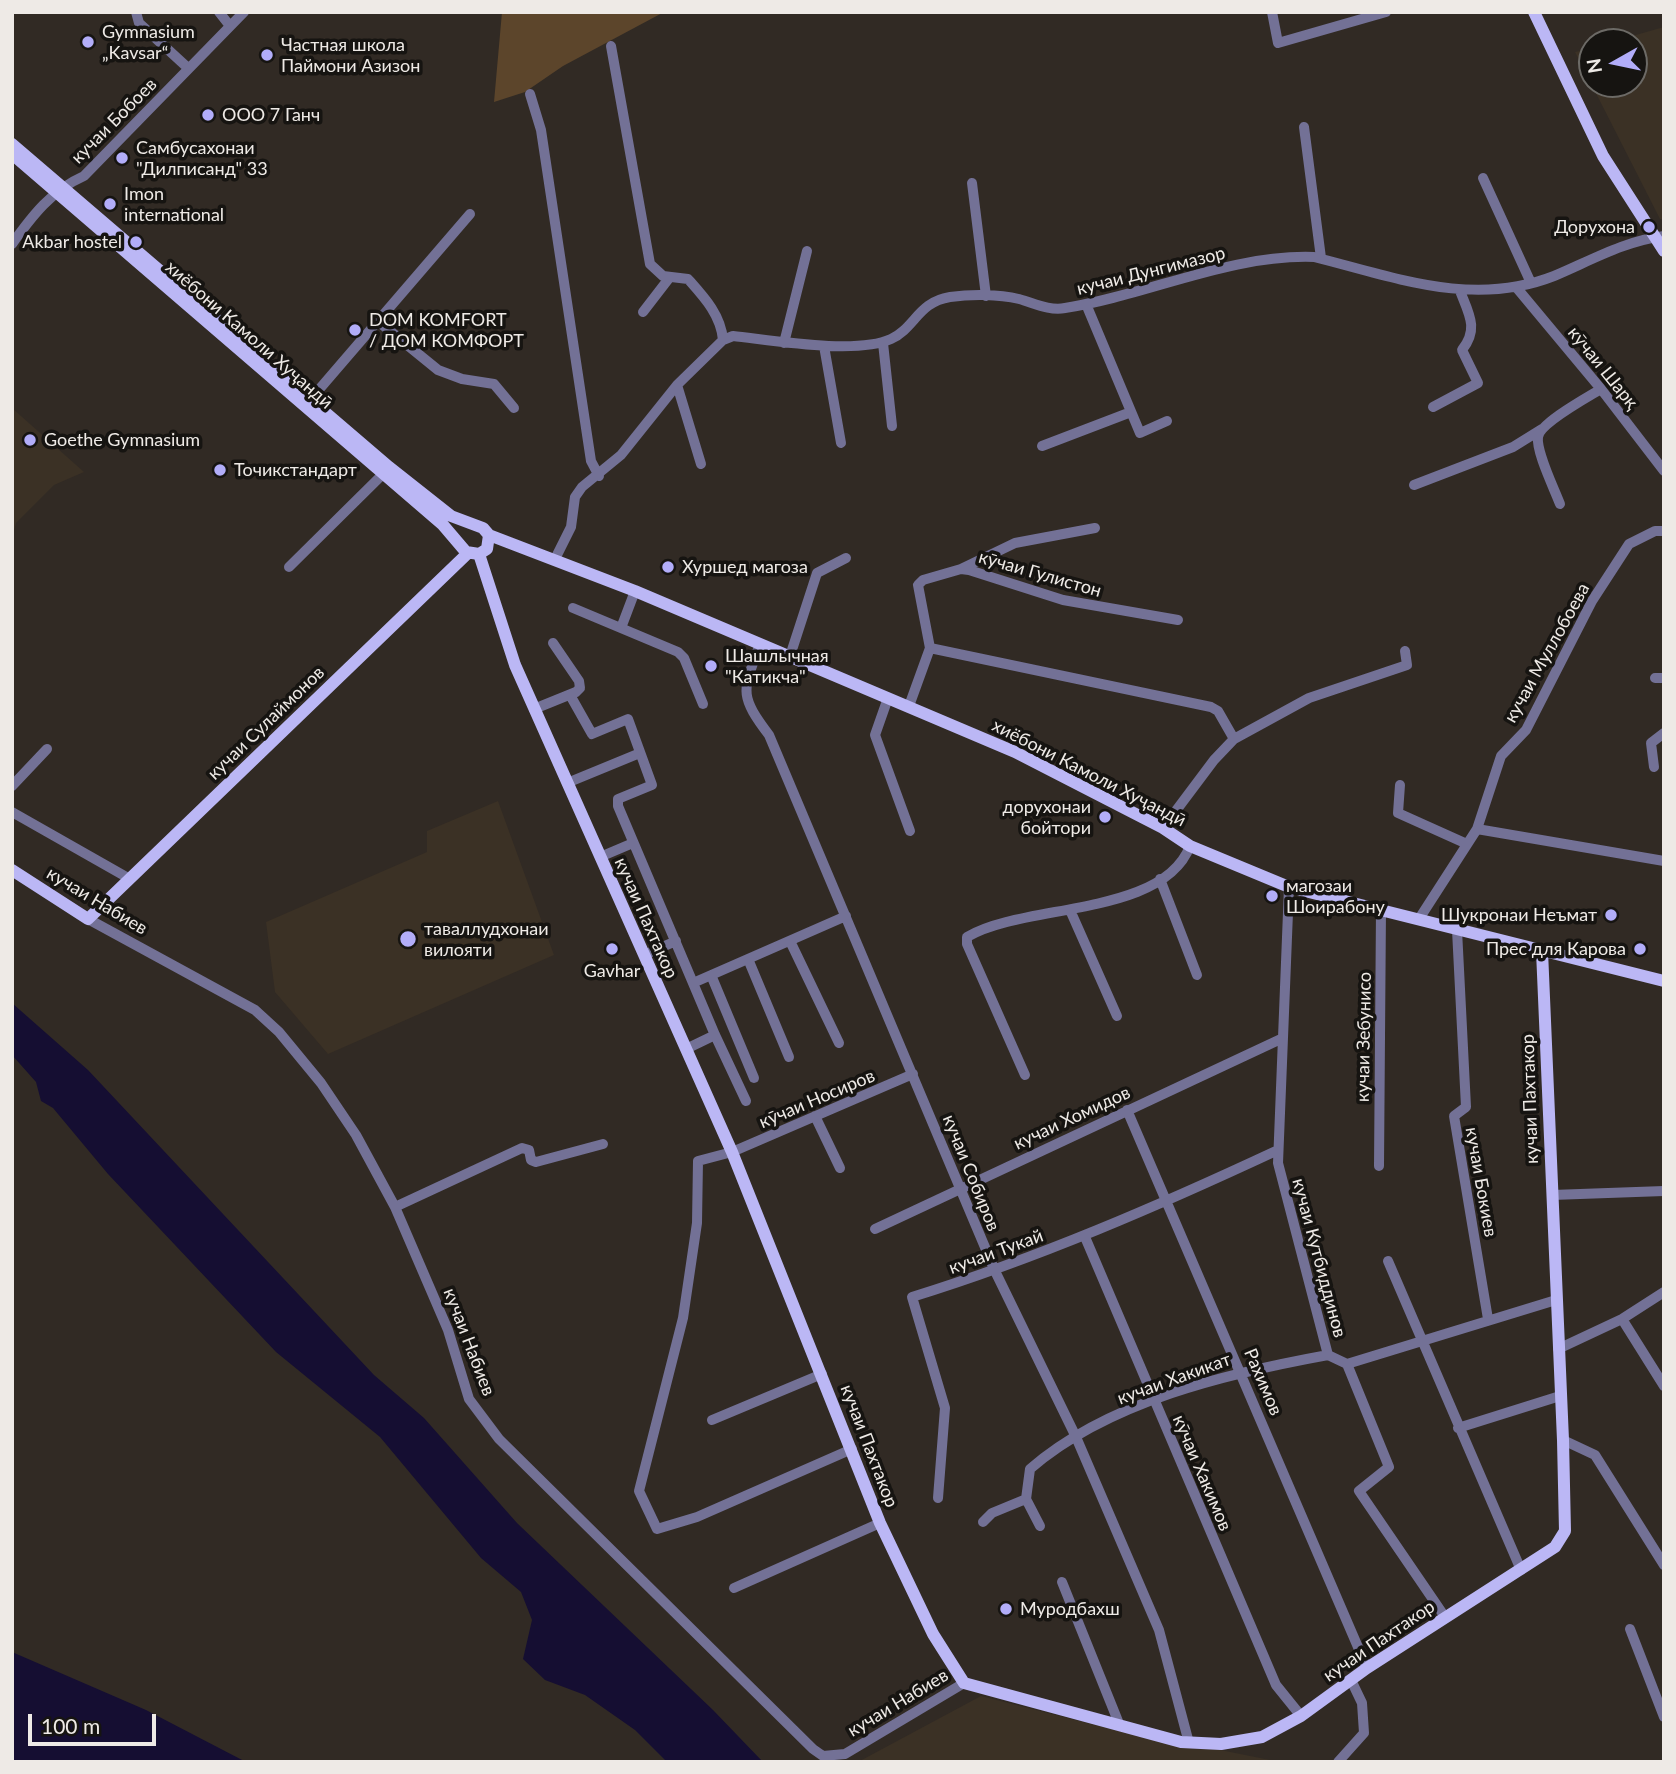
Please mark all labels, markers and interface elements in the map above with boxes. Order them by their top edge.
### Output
place label: Gymnasium „Kavsar“ [102,21,195,64]
north arrow [1578,28,1648,98]
marker: Gymnasium „Kavsar“ [80,34,96,50]
place label: Частная школа Паймони Азизон [281,34,420,76]
marker: Частная школа Паймони Азизон [259,47,275,63]
text: N [1581,57,1606,75]
street label: кучаи Бобоев [67,74,161,168]
place label: ООО 7 Ганч [222,104,320,126]
marker: ООО 7 Ганч [200,107,216,123]
place label: Самбусахонаи "Дилписанд" 33 [136,137,268,180]
marker: Самбусахонаи "Дилписанд" 33 [114,150,130,166]
place label: Imon international [124,183,224,226]
marker: Imon international [102,196,118,212]
place label: Дорухона [1554,216,1635,238]
marker: Дорухона [1641,219,1657,235]
place label: Akbar hostel [22,231,122,253]
marker: Akbar hostel [128,234,144,250]
street label: кучаи Дунгимазор [1075,242,1227,300]
street label: хиёбони Камоли Хуҷандӣ [161,257,337,413]
place label: DOM KOMFORT / ДОМ КОМФОРТ [369,309,524,352]
marker: DOM KOMFORT / ДОМ КОМФОРТ [347,322,363,338]
street label: кӯчаи Шарқ [1563,322,1643,414]
place label: Goethe Gymnasium [44,429,200,451]
marker: Goethe Gymnasium [22,432,38,448]
place label: Точикстандарт [234,459,357,481]
marker: Точикстандарт [212,462,228,478]
street label: кӯчаи Гулистон [976,546,1104,602]
place label: Хуршед магоза [682,556,808,578]
marker: Хуршед магоза [660,559,676,575]
street label: кучаи Муллобоева [1500,579,1594,727]
place label: Шашлычная "Катикча" [725,645,829,688]
marker: Шашлычная "Катикча" [703,658,719,674]
street label: кучаи Сулаймонов [203,662,329,784]
street label: хиёбони Камоли Хуҷандӣ [989,715,1189,831]
place label: дорухонаи бойтори [1003,796,1091,838]
marker: дорухонаи бойтори [1097,809,1113,825]
street label: кучаи Пахтакор [610,854,682,982]
street label: кучаи Набиев [43,863,151,939]
place label: магозаи Шоирабону [1286,875,1385,917]
marker: магозаи Шоирабону [1264,888,1280,904]
place label: Шукронаи Неъмат [1441,904,1597,926]
marker: Шукронаи Неъмат [1603,907,1619,923]
place label: таваллудхонаи вилояти [424,918,549,960]
marker: таваллудхонаи вилояти [398,929,418,949]
place label: Прес для Карова [1486,938,1626,960]
marker: Gavhar [604,941,620,957]
marker: Прес для Карова [1632,941,1648,957]
place label: Gavhar [584,960,640,982]
street label: кучаи Зебунисо [1352,972,1376,1102]
street label: кучаи Пахтакор [1517,1034,1543,1164]
street label: кӯчаи Носиров [756,1065,878,1133]
street label: кучаи Хомидов [1010,1082,1134,1154]
street label: кучаи Собиров [938,1111,1004,1235]
street label: кучаи Бокиев [1461,1125,1501,1239]
street label: кучаи Кутбиддинов [1287,1176,1351,1340]
street label: кучаи Тукай [946,1225,1046,1279]
street label: кучаи Набиев [439,1285,499,1399]
street label: Рахимов [1239,1345,1287,1419]
street label: кучаи Хакикат [1114,1348,1234,1410]
street label: кучаи Пахтакор [836,1382,902,1510]
street label: кӯчаи Хакимов [1168,1412,1236,1534]
street label: кучаи Пахтакор [1319,1596,1439,1686]
place label: Муродбахш [1020,1598,1120,1620]
marker: Муродбахш [998,1601,1014,1617]
street label: кучаи Набиев [844,1665,952,1741]
scale bar [32,1700,159,1744]
text: 100 m [41,1713,100,1738]

